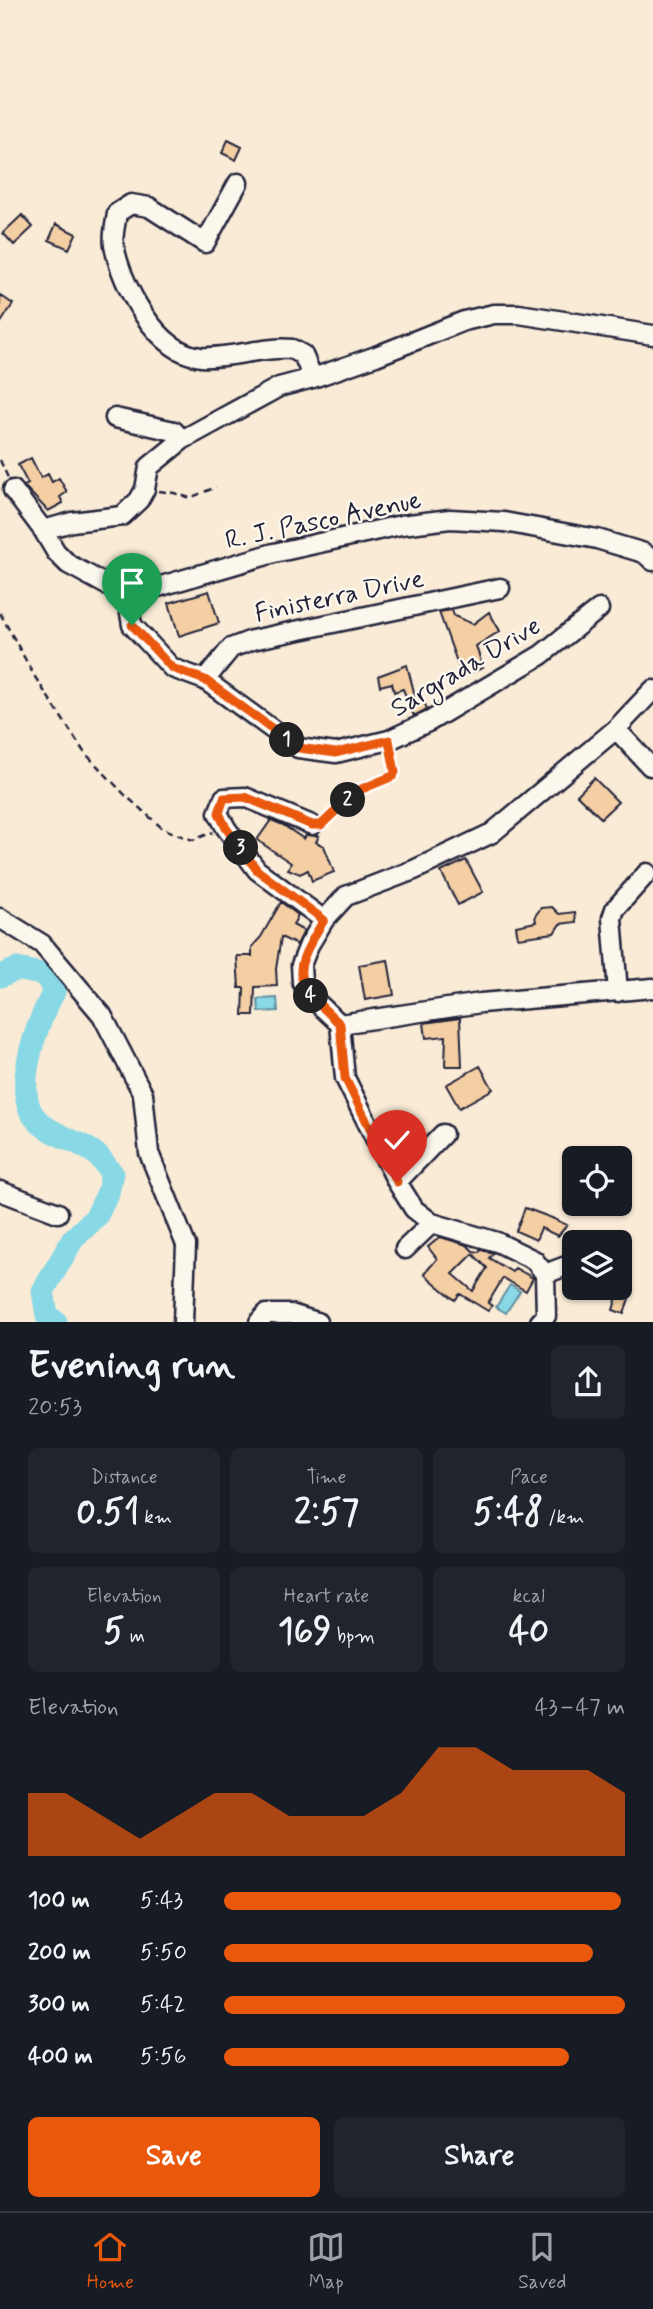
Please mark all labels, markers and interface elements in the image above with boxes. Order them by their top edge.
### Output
street label: R. J. Pasco Avenue [222,484,425,558]
pin [102,553,162,625]
street label: Finisterra Drive [252,562,427,631]
icon: arrive [113,564,151,602]
street label: Sargrada Drive [385,610,548,728]
pin: 1 [270,722,304,758]
text: 1 [282,727,291,752]
pin: 2 [330,782,366,818]
text: 2 [343,787,352,812]
pin: 3 [224,830,258,866]
text: 3 [236,835,245,860]
pin: 4 [294,978,328,1014]
text: 4 [305,983,316,1008]
pin [367,1110,427,1182]
icon: check [378,1121,416,1159]
map controls [562,1146,632,1300]
button: locate [562,1146,632,1216]
button: layers [562,1230,632,1300]
text: Evening run [28,1342,235,1391]
button: share [551,1345,625,1419]
text: 20:53 [28,1393,82,1423]
text: Distance [91,1465,158,1490]
text: Time [307,1465,346,1490]
text: Pace [510,1465,548,1490]
text: 0.51 [76,1490,139,1536]
text: 2:57 [294,1490,359,1536]
text: 5:48 [473,1490,543,1536]
text: km [139,1505,172,1530]
text: /km [543,1505,584,1530]
text: Elevation [87,1584,162,1609]
text: Heart rate [284,1584,369,1609]
text: kcal [513,1584,545,1609]
text: 5 [104,1609,125,1655]
text: 169 [278,1609,332,1655]
text: 40 [509,1609,549,1655]
text: m [125,1624,145,1649]
text: bpm [332,1624,375,1649]
text: Elevation [28,1693,119,1723]
text: 43–47 m [535,1693,625,1723]
text: 100 m [28,1886,90,1916]
text: 5:43 [140,1886,183,1916]
text: 200 m [28,1938,91,1968]
text: 5:50 [140,1938,187,1968]
text: 300 m [28,1990,90,2020]
text: 5:42 [140,1990,185,2020]
text: 400 m [28,2042,93,2072]
text: 5:56 [140,2042,186,2072]
button: Save [28,2117,320,2197]
button: Share [334,2117,625,2197]
tab: Home [87,2228,134,2295]
tab: Map [307,2228,345,2295]
tab: Saved [518,2228,566,2295]

